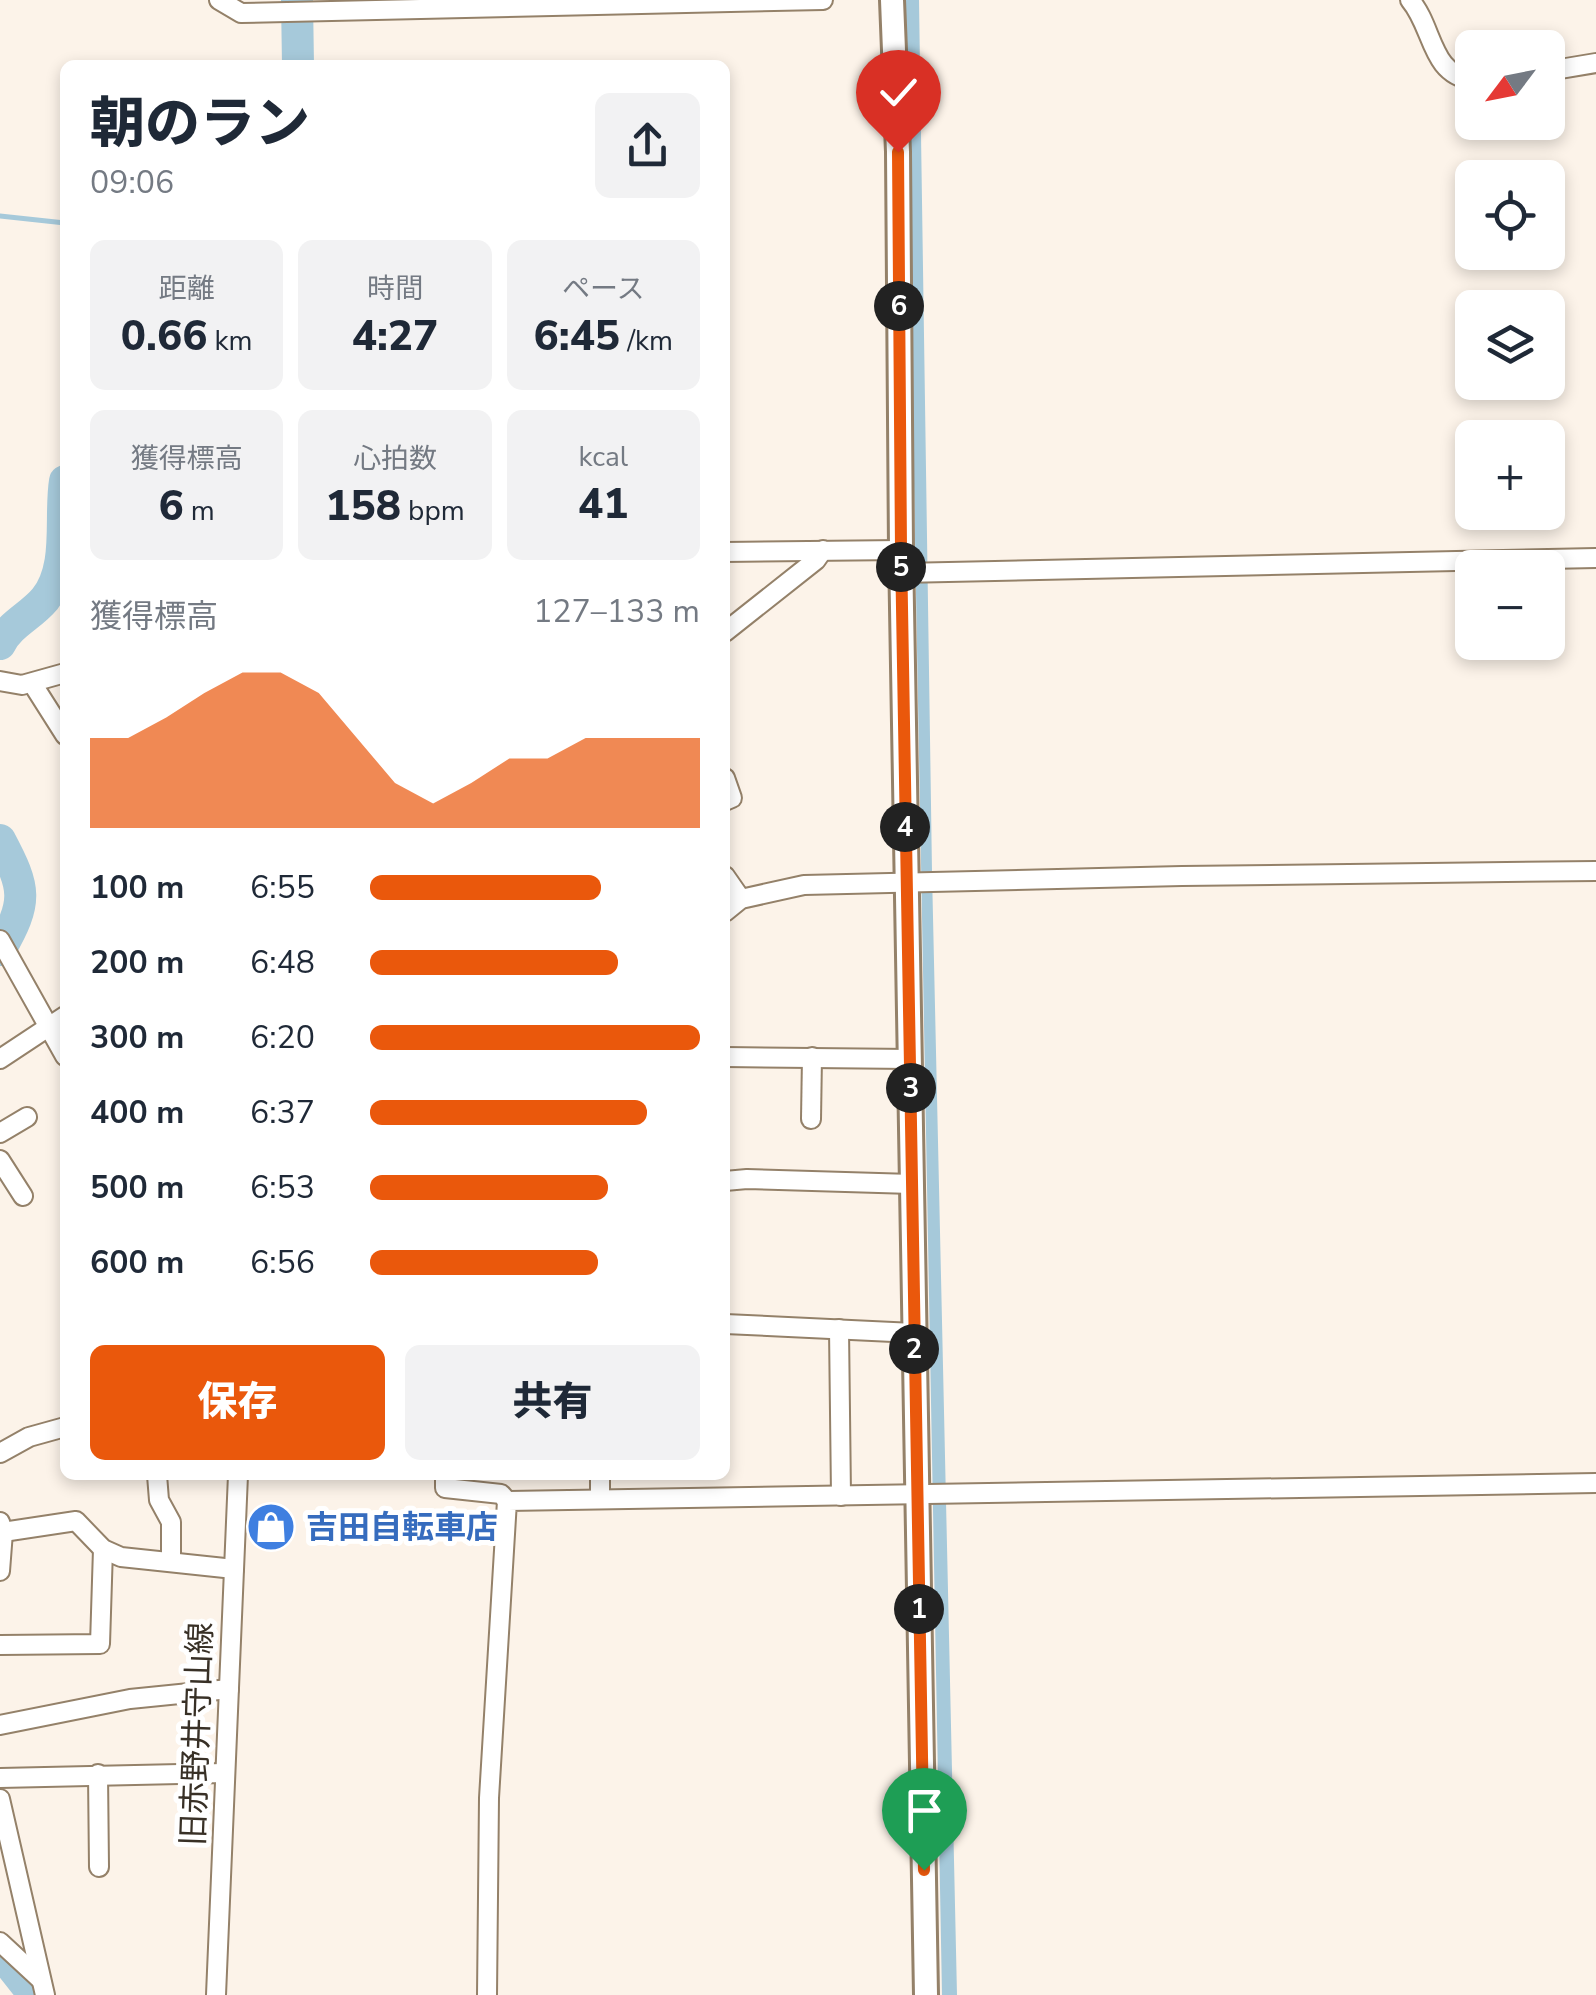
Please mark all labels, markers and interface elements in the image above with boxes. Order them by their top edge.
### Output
north arrow [1455,30,1565,140]
map controls [1455,30,1565,660]
pin [856,50,941,153]
icon: check [871,65,926,120]
text: 朝のラン [90,86,310,161]
button: share [595,93,700,198]
button: locate [1455,160,1565,270]
text: 09:06 [90,161,174,204]
text: 距離 [159,270,215,308]
text: 時間 [367,270,423,308]
text: ペース [562,270,645,308]
pin: 6 [874,281,924,331]
text: 6 [891,287,907,325]
button: layers [1455,290,1565,400]
text: 0.66 [121,308,207,365]
text: 4:27 [352,308,438,365]
text: 6:45 [534,308,620,365]
text: km [207,322,253,360]
text: /km [620,322,673,360]
button: + [1455,420,1565,530]
text: kcal [579,438,628,476]
text: 獲得標高 [131,440,243,478]
text: 心拍数 [353,440,437,478]
text: 41 [578,476,629,533]
text: 6 [158,478,184,535]
text: 158 [325,478,401,535]
text: m [184,492,215,530]
text: bpm [401,492,465,530]
pin: 5 [876,542,926,592]
text: 5 [893,548,909,586]
button: − [1455,550,1565,660]
text: 127–133 m [533,590,700,633]
text: 獲得標高 [90,595,218,638]
pin: 4 [880,802,930,852]
text: 4 [897,808,913,846]
text: 100 m [90,866,184,909]
text: 6:55 [250,866,315,909]
text: 200 m [90,941,184,984]
text: 6:48 [250,941,315,984]
text: 300 m [90,1016,184,1059]
text: 6:20 [250,1016,315,1059]
pin: 3 [886,1063,936,1113]
text: 3 [903,1069,919,1107]
text: 400 m [90,1091,184,1134]
text: 6:37 [250,1091,315,1134]
text: 500 m [90,1166,184,1209]
text: 6:53 [250,1166,315,1209]
text: 600 m [90,1241,184,1284]
text: 6:56 [250,1241,315,1284]
pin: 2 [889,1324,939,1374]
text: 2 [906,1330,922,1368]
button: 保存 [90,1345,385,1460]
button: 共有 [405,1345,700,1460]
shop icon: 吉田自転車店 [245,1501,297,1553]
place label: 吉田自転車店 [306,1506,498,1549]
pin: 1 [894,1584,944,1634]
text: 1 [911,1590,927,1628]
street label: 旧赤野井守山線 [172,1621,222,1847]
pin [882,1768,967,1871]
icon: arrive [897,1783,952,1838]

